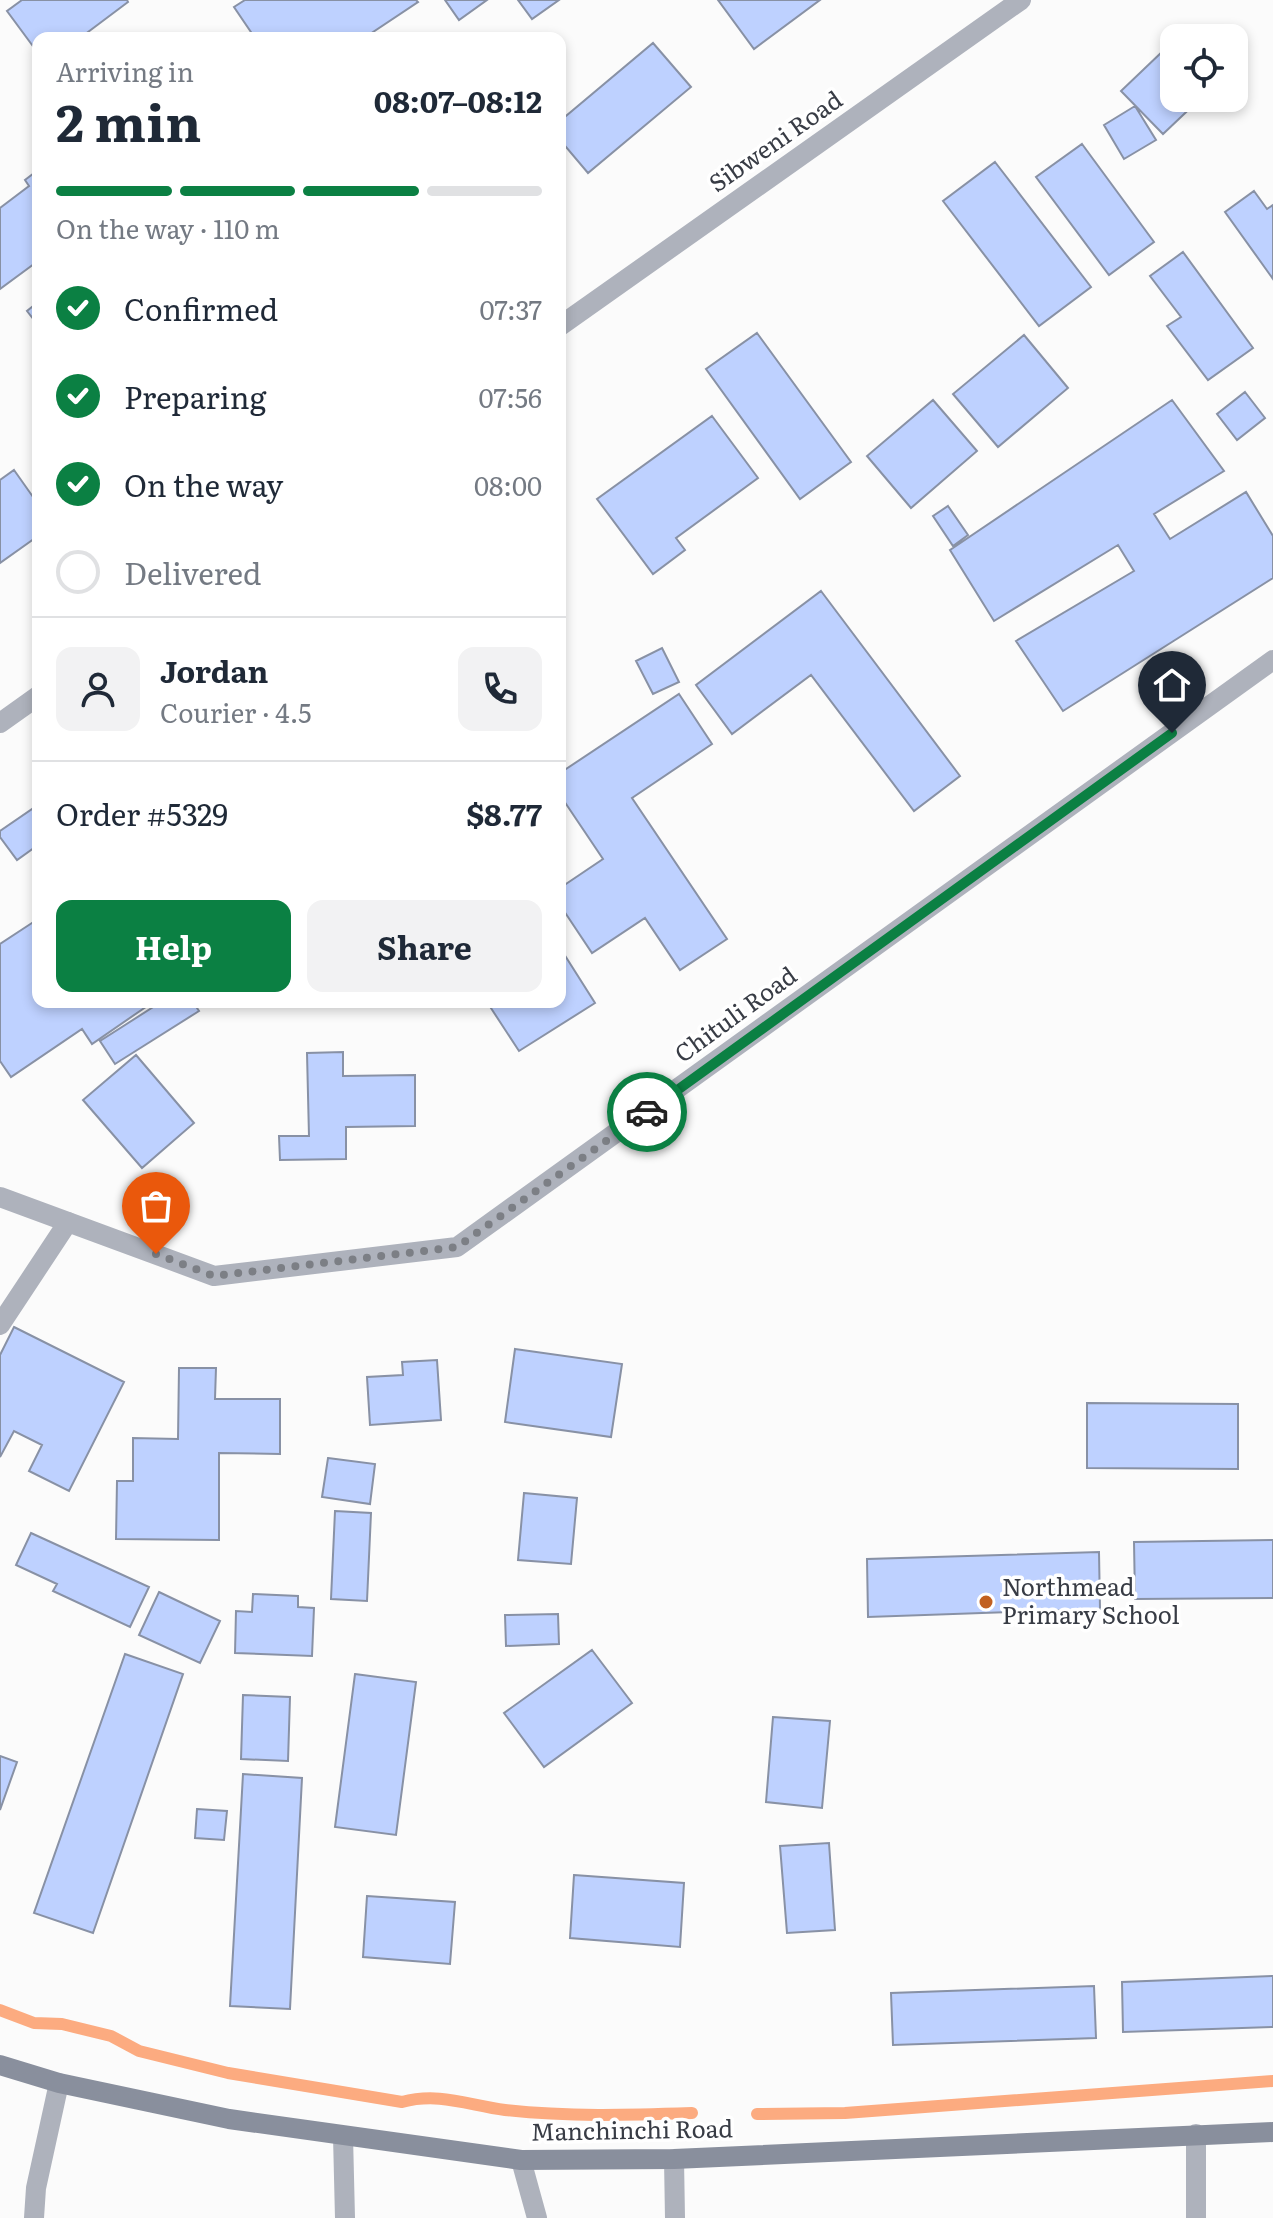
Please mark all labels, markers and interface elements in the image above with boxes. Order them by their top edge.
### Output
map controls [1160,24,1248,112]
button: locate [1160,24,1248,112]
text: Arriving in [56,51,194,90]
text: 08:07–08:12 [374,78,542,122]
text: 2 min [56,81,201,158]
street label: Sibweni Road [701,81,849,199]
text: On the way · 110 m [56,208,280,247]
icon: check [56,286,100,330]
text: Confirmed [124,286,278,330]
text: 07:37 [479,289,542,328]
icon: check [56,374,100,418]
text: Preparing [124,374,266,418]
text: 07:56 [478,377,542,416]
icon: check [56,462,100,506]
text: On the way [124,462,283,506]
text: 08:00 [474,465,542,504]
text: Delivered [124,550,261,594]
button: person [56,647,140,731]
button: phone [458,647,542,731]
text: Jordan [160,648,268,692]
pin [1138,651,1206,733]
icon: home [1150,663,1194,707]
text: Courier · 4.5 [160,692,312,731]
text: Order #5329 [56,791,228,835]
text: $8.77 [466,791,542,835]
button: Help [56,900,291,992]
button: Share [307,900,542,992]
street label: Chituli Road [666,956,803,1069]
courier [607,1072,687,1152]
icon: car [625,1090,669,1134]
pin [122,1172,190,1254]
icon: bag [134,1184,178,1228]
place label: Northmead Primary School [1002,1568,1179,1631]
marker: Northmead Primary School [977,1593,995,1611]
street label: Manchinchi Road [531,2109,734,2148]

